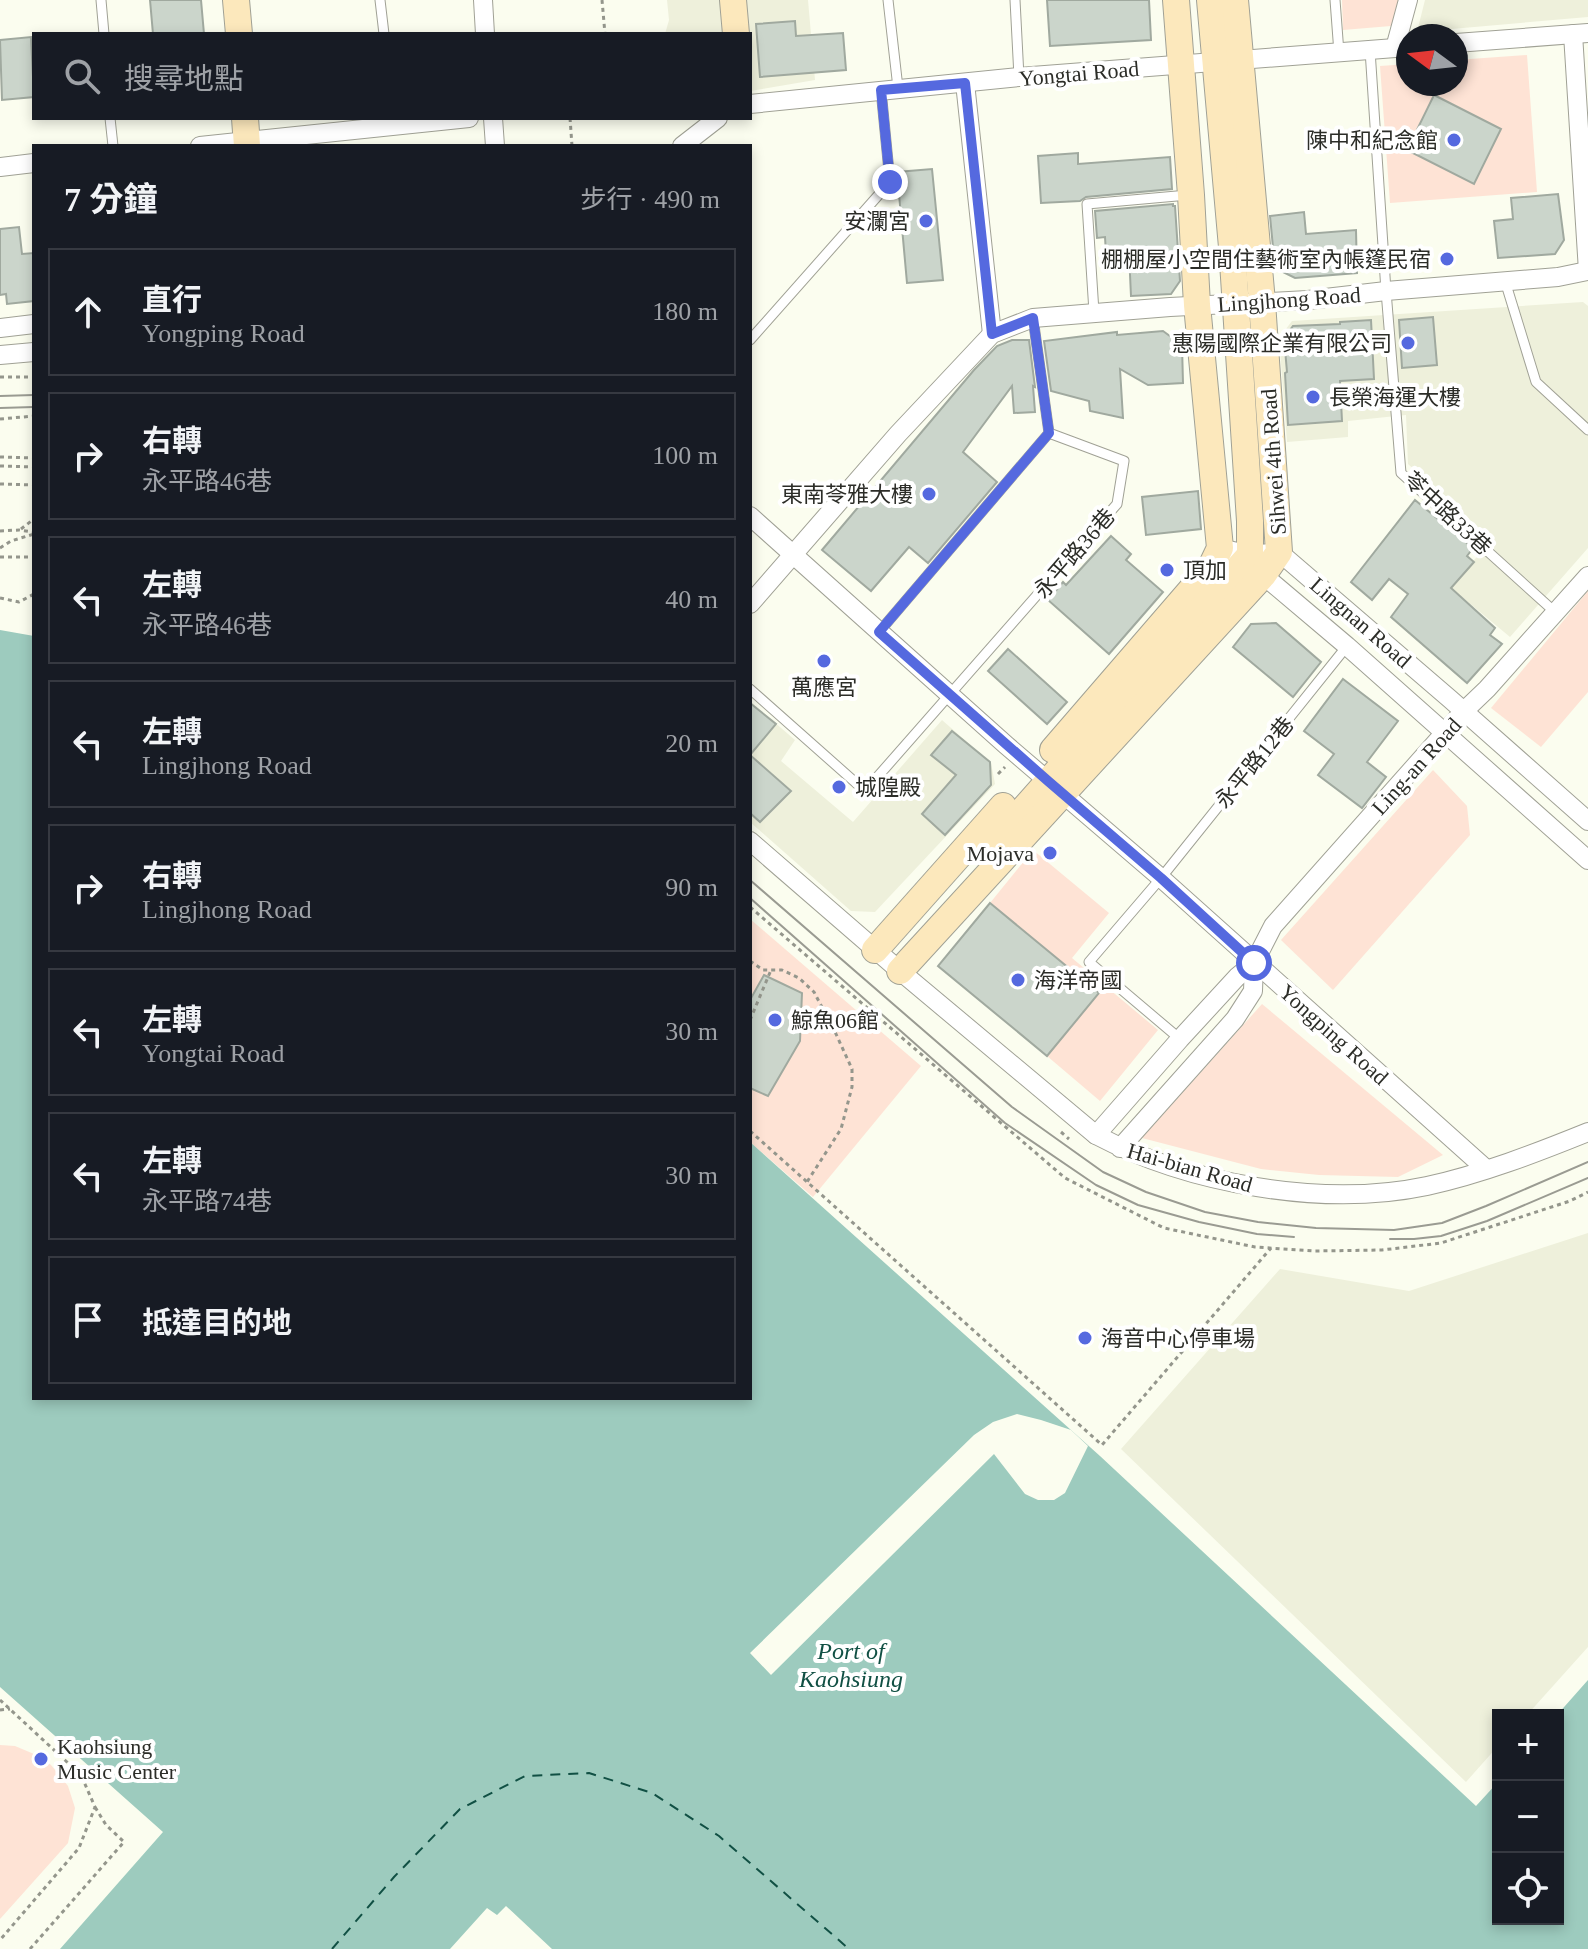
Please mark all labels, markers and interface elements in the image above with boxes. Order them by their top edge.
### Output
north arrow [1396,24,1468,96]
search box [32,32,752,120]
icon: search [60,54,104,98]
street label: Yongtai Road [1018,56,1140,91]
text: 搜尋地點 [124,62,244,95]
place label: 陳中和紀念館 [1306,128,1438,153]
marker: 陳中和紀念館 [1445,131,1463,149]
route end [872,164,908,200]
text: 7 分鐘 [64,181,158,218]
text: 步行 · 490 m [581,185,720,214]
place label: 安瀾宮 [844,209,910,234]
marker: 安瀾宮 [917,212,935,230]
place label: 棚棚屋小空間住藝術室內帳篷民宿 [1101,247,1431,272]
marker: 棚棚屋小空間住藝術室內帳篷民宿 [1438,250,1456,268]
street label: Lingjhong Road [1217,282,1362,317]
text: 直行 [142,283,202,316]
icon: ahead [66,290,110,334]
text: 180 m [652,297,718,326]
text: Yongping Road [142,319,305,348]
place label: 惠陽國際企業有限公司 [1172,331,1392,356]
marker: 惠陽國際企業有限公司 [1399,334,1417,352]
place label: 長榮海運大樓 [1329,385,1461,410]
street label: Sihwei 4th Road [1256,388,1291,536]
marker: 長榮海運大樓 [1304,388,1322,406]
text: 右轉 [142,424,202,457]
icon: right [66,434,110,478]
text: 100 m [652,441,718,470]
text: 永平路46巷 [142,467,272,496]
street label: 苓中路33巷 [1399,467,1496,560]
place label: 東南苓雅大樓 [781,482,913,507]
marker: 東南苓雅大樓 [920,485,938,503]
street label: 永平路36巷 [1029,504,1120,603]
place label: 頂加 [1183,558,1227,583]
marker: 頂加 [1158,561,1176,579]
text: 左轉 [142,568,202,601]
street label: Lingnan Road [1305,572,1416,673]
icon: left [66,578,110,622]
text: 40 m [665,585,718,614]
text: 永平路46巷 [142,611,272,640]
marker: 萬應宮 [815,652,833,670]
place label: 萬應宮 [791,675,857,700]
street label: 永平路12巷 [1210,712,1299,813]
street label: Ling-an Road [1366,713,1466,820]
text: 左轉 [142,715,202,748]
icon: left [66,722,110,766]
text: 20 m [665,729,718,758]
text: Lingjhong Road [142,751,312,780]
place label: 城隍殿 [855,775,921,800]
marker: 城隍殿 [830,778,848,796]
place label: Mojava [967,841,1034,866]
marker: Mojava [1041,844,1059,862]
text: 右轉 [142,859,202,892]
icon: right [66,866,110,910]
text: 90 m [665,873,718,902]
text: Lingjhong Road [142,895,312,924]
route start [1236,945,1272,981]
place label: 海洋帝國 [1034,968,1122,993]
marker: 海洋帝國 [1009,971,1027,989]
street label: Yongping Road [1274,979,1393,1090]
text: 左轉 [142,1003,202,1036]
place label: 鯨魚06館 [791,1008,879,1033]
icon: left [66,1010,110,1054]
marker: 鯨魚06館 [766,1011,784,1029]
text: 30 m [665,1017,718,1046]
text: Yongtai Road [142,1039,285,1068]
street label: Hai-bian Road [1124,1138,1255,1197]
text: 左轉 [142,1144,202,1177]
icon: left [66,1154,110,1198]
text: 30 m [665,1161,718,1190]
text: 永平路74巷 [142,1187,272,1216]
icon: arrive [66,1298,110,1342]
text: 抵達目的地 [142,1306,292,1339]
place label: 海音中心停車場 [1101,1326,1255,1351]
marker: 海音中心停車場 [1076,1329,1094,1347]
water label: Port of Kaohsiung [798,1638,903,1692]
map controls [1492,1709,1564,1925]
button: + [1492,1709,1564,1781]
place label: Kaohsiung Music Center [57,1734,177,1784]
marker: Kaohsiung Music Center [32,1750,50,1768]
button: − [1492,1781,1564,1853]
button: locate [1492,1853,1564,1925]

